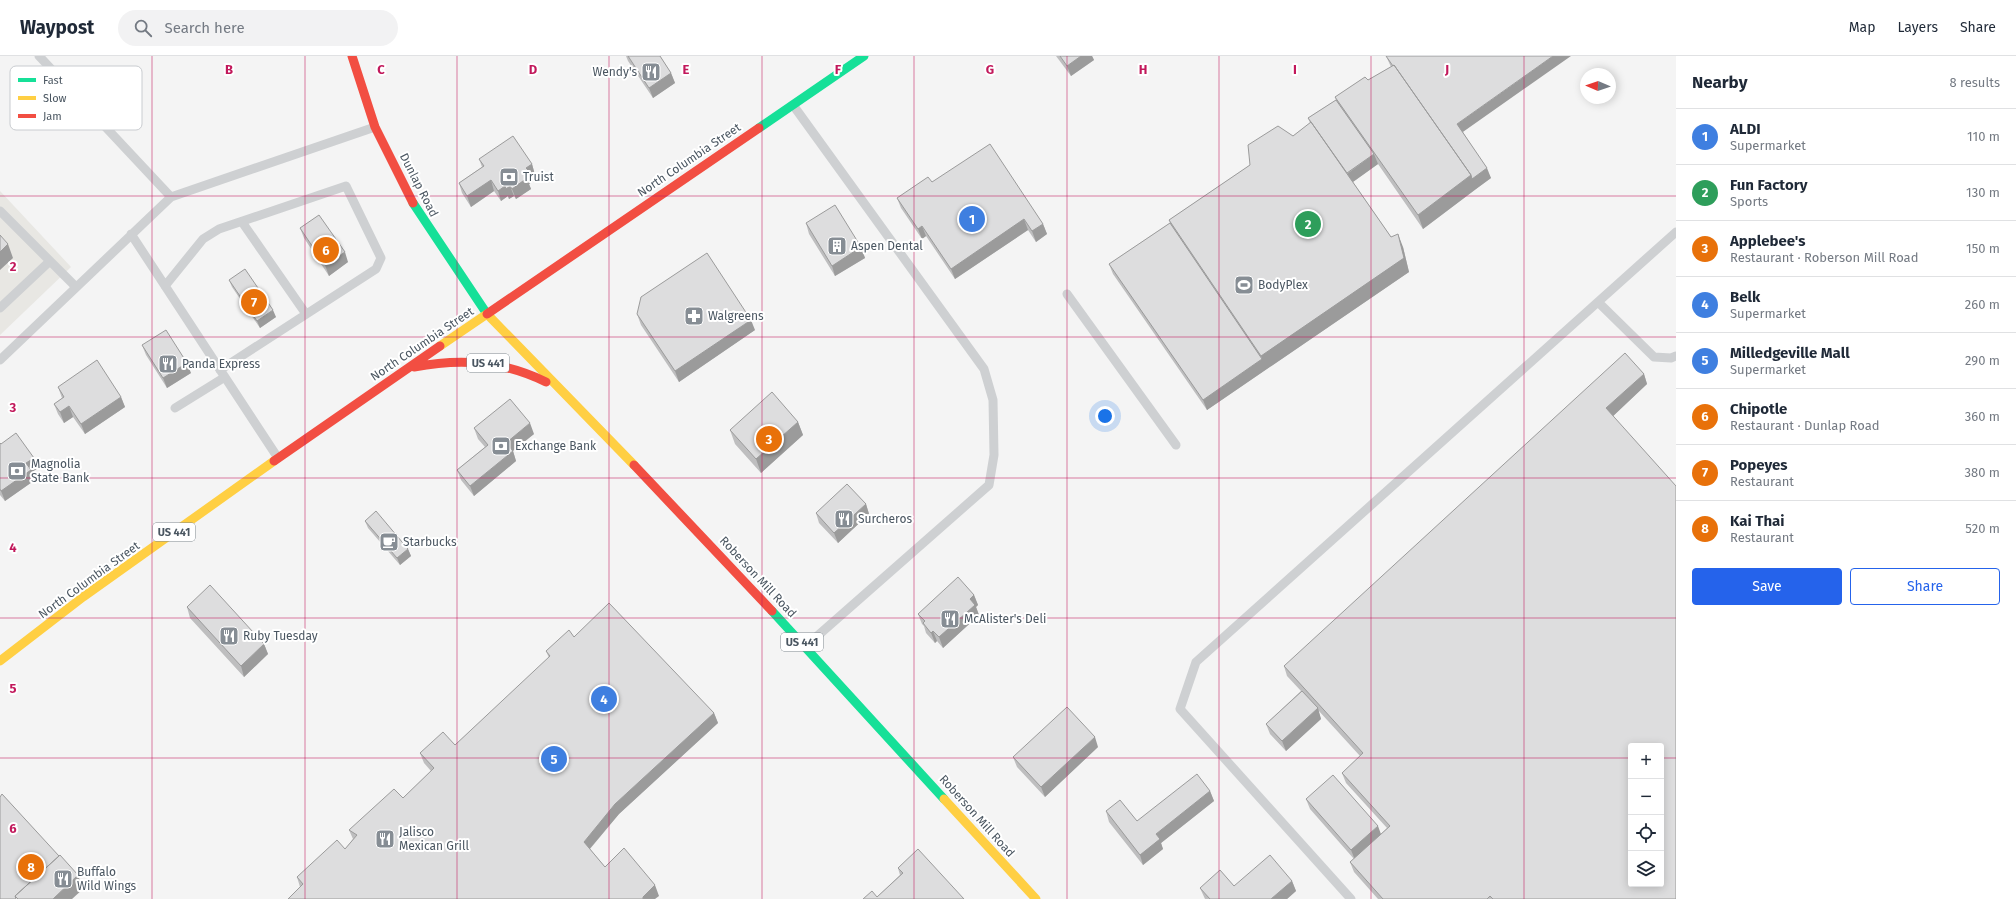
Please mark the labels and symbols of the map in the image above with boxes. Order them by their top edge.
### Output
restaurant icon: Wendy's [640,61,662,83]
text: B [225,62,233,77]
text: C [377,62,385,77]
text: D [529,62,538,77]
text: E [683,62,690,77]
text: F [835,62,842,77]
text: G [986,62,994,77]
text: H [1139,62,1147,77]
text: I [1293,62,1297,77]
text: J [1444,62,1449,77]
place label: Wendy's [592,65,637,79]
legend [10,66,142,130]
north arrow [1580,68,1616,104]
text: Fast [43,74,63,87]
text: Slow [43,92,67,105]
text: Jam [43,110,62,123]
street label: North Columbia Street [635,120,744,200]
street label: Dunlap Road [397,151,441,219]
bank icon: Truist [498,166,520,188]
place label: Truist [523,170,554,184]
pin: 1 [959,204,985,234]
pin: 2 [1295,209,1321,239]
pin: 6 [313,235,339,265]
building icon: Aspen Dental [826,235,848,257]
place label: Aspen Dental [851,239,923,253]
text: 2 [10,259,17,274]
sports icon: BodyPlex [1233,274,1255,296]
place label: BodyPlex [1258,278,1308,292]
pin: 7 [241,287,267,317]
street label: North Columbia Street [368,304,477,384]
pharmacy icon: Walgreens [683,305,705,327]
place label: Walgreens [708,309,764,323]
restaurant icon: Panda Express [157,353,179,375]
road number: US 441 [467,354,509,372]
place label: Panda Express [182,357,260,371]
text: 3 [9,400,17,415]
your location [1095,406,1115,426]
pin: 3 [756,424,782,454]
bank icon: Exchange Bank [490,435,512,457]
place label: Exchange Bank [515,439,597,453]
place label: Magnolia State Bank [31,457,90,485]
bank icon: Magnolia State Bank [6,460,28,482]
restaurant icon: Surcheros [833,508,855,530]
place label: Surcheros [858,512,912,526]
road number: US 441 [153,523,195,541]
cafe icon: Starbucks [378,531,400,553]
street label: Roberson Mill Road [717,534,799,620]
place label: Starbucks [403,535,457,549]
street label: North Columbia Street [36,538,143,621]
text: 4 [9,540,17,555]
restaurant icon: McAlister's Deli [939,608,961,630]
place label: McAlister's Deli [964,612,1046,626]
restaurant icon: Ruby Tuesday [218,625,240,647]
place label: Ruby Tuesday [243,629,318,643]
road number: US 441 [781,633,823,651]
text: 5 [10,681,17,696]
pin: 4 [591,684,617,714]
pin: 5 [541,744,567,774]
street label: Roberson Mill Road [936,772,1018,860]
text: 6 [9,821,17,836]
place label: Jalisco Mexican Grill [399,825,469,853]
restaurant icon: Jalisco Mexican Grill [374,828,396,850]
pin: 8 [18,852,44,882]
place label: Buffalo Wild Wings [77,865,137,893]
restaurant icon: Buffalo Wild Wings [52,868,74,890]

